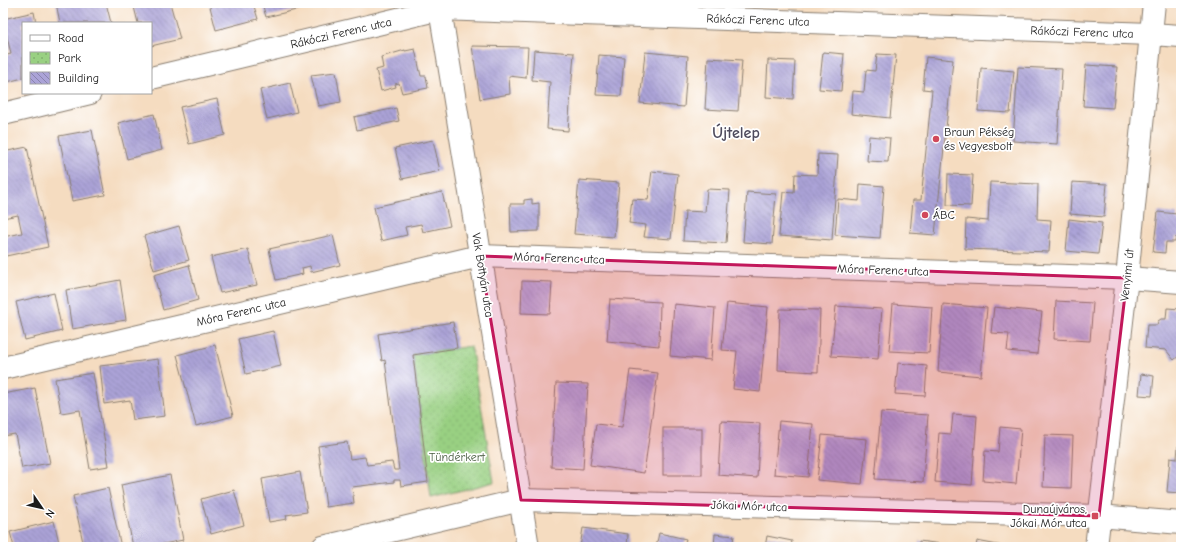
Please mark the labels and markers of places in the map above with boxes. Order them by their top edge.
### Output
place label: Braun Pékség és Vegyesbolt [944,125,1014,153]
marker: Braun Pékség és Vegyesbolt [931,134,941,144]
place label: ÁBC [933,208,955,222]
marker: ÁBC [920,210,930,220]
place label: Dunaújváros, Jókai Mór utca [1010,502,1087,530]
marker: Dunaújváros, Jókai Mór utca [1090,511,1100,521]

